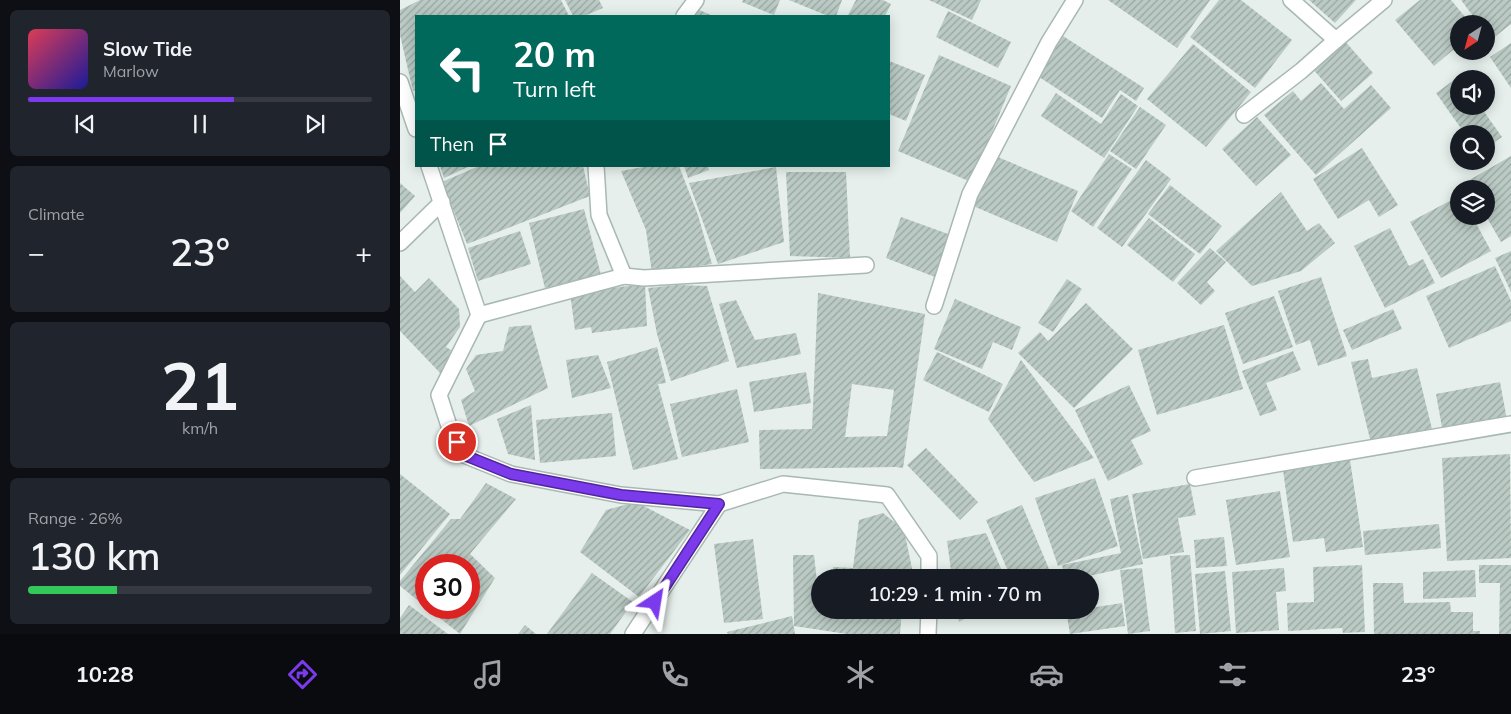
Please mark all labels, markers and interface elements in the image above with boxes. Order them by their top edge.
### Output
north arrow [1450,15,1495,60]
map controls [1450,15,1495,225]
text: 20 m [513,32,596,76]
icon: left [430,35,495,100]
text: Slow Tide [103,37,192,61]
text: Marlow [103,61,159,81]
button: sound [1450,70,1495,115]
text: Turn left [513,75,596,103]
icon: previous [71,110,99,138]
icon: pause [186,110,214,138]
icon: next [301,110,329,138]
button: search [1450,125,1495,170]
icon: arrive [484,130,512,158]
text: Then [430,132,474,156]
button: layers [1450,180,1495,225]
text: Climate [28,204,84,224]
text: 23° [170,228,230,276]
text: − [28,235,45,270]
text: + [355,235,372,270]
text: 21 [161,345,239,426]
text: km/h [182,418,218,438]
pin [436,421,478,463]
icon: arrive [443,428,471,456]
text: Range · 26% [28,508,123,528]
text: 130 km [28,532,161,580]
speed limit sign: 30 [415,554,480,619]
position arrow [628,575,680,627]
text: 10:29 · 1 min · 70 m [868,582,1042,606]
icon: directions [285,657,320,692]
icon: music [471,657,506,692]
icon: phone [657,657,692,692]
icon: climate [843,657,878,692]
icon: car [1029,657,1064,692]
icon: filters [1215,657,1250,692]
text: 10:28 [75,660,134,688]
text: 23° [1401,660,1435,688]

